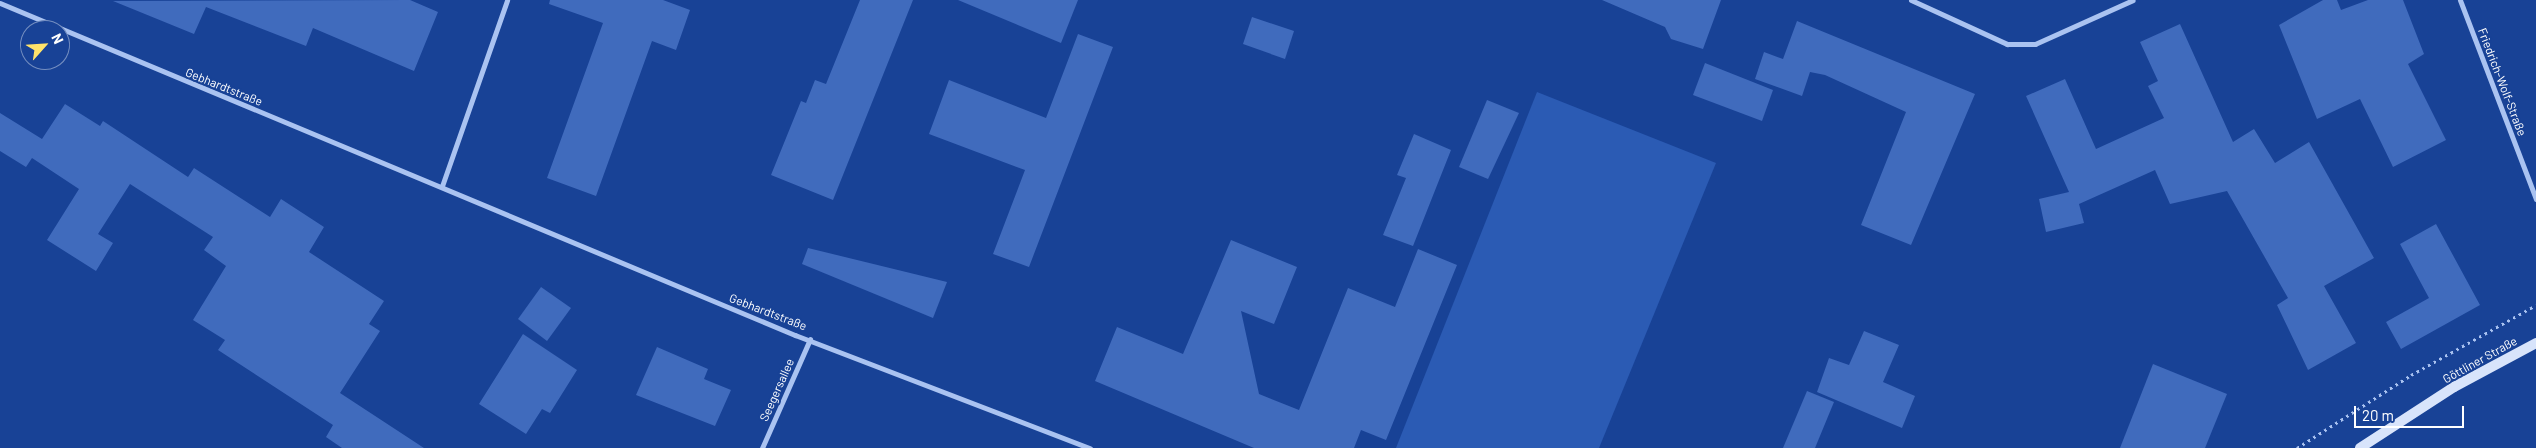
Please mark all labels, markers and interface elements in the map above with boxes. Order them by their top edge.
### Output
north arrow [20,20,70,70]
street label: Friedrich-Wolf-Straße [2475,26,2529,138]
text: N [48,31,68,47]
street label: Gebhardtstraße [183,65,265,109]
street label: Gebhardtstraße [727,291,809,333]
street label: Göttliner Straße [2440,334,2520,386]
street label: Seegersallee [757,356,797,424]
scale bar [2356,396,2466,428]
text: 20 m [2362,406,2394,424]

